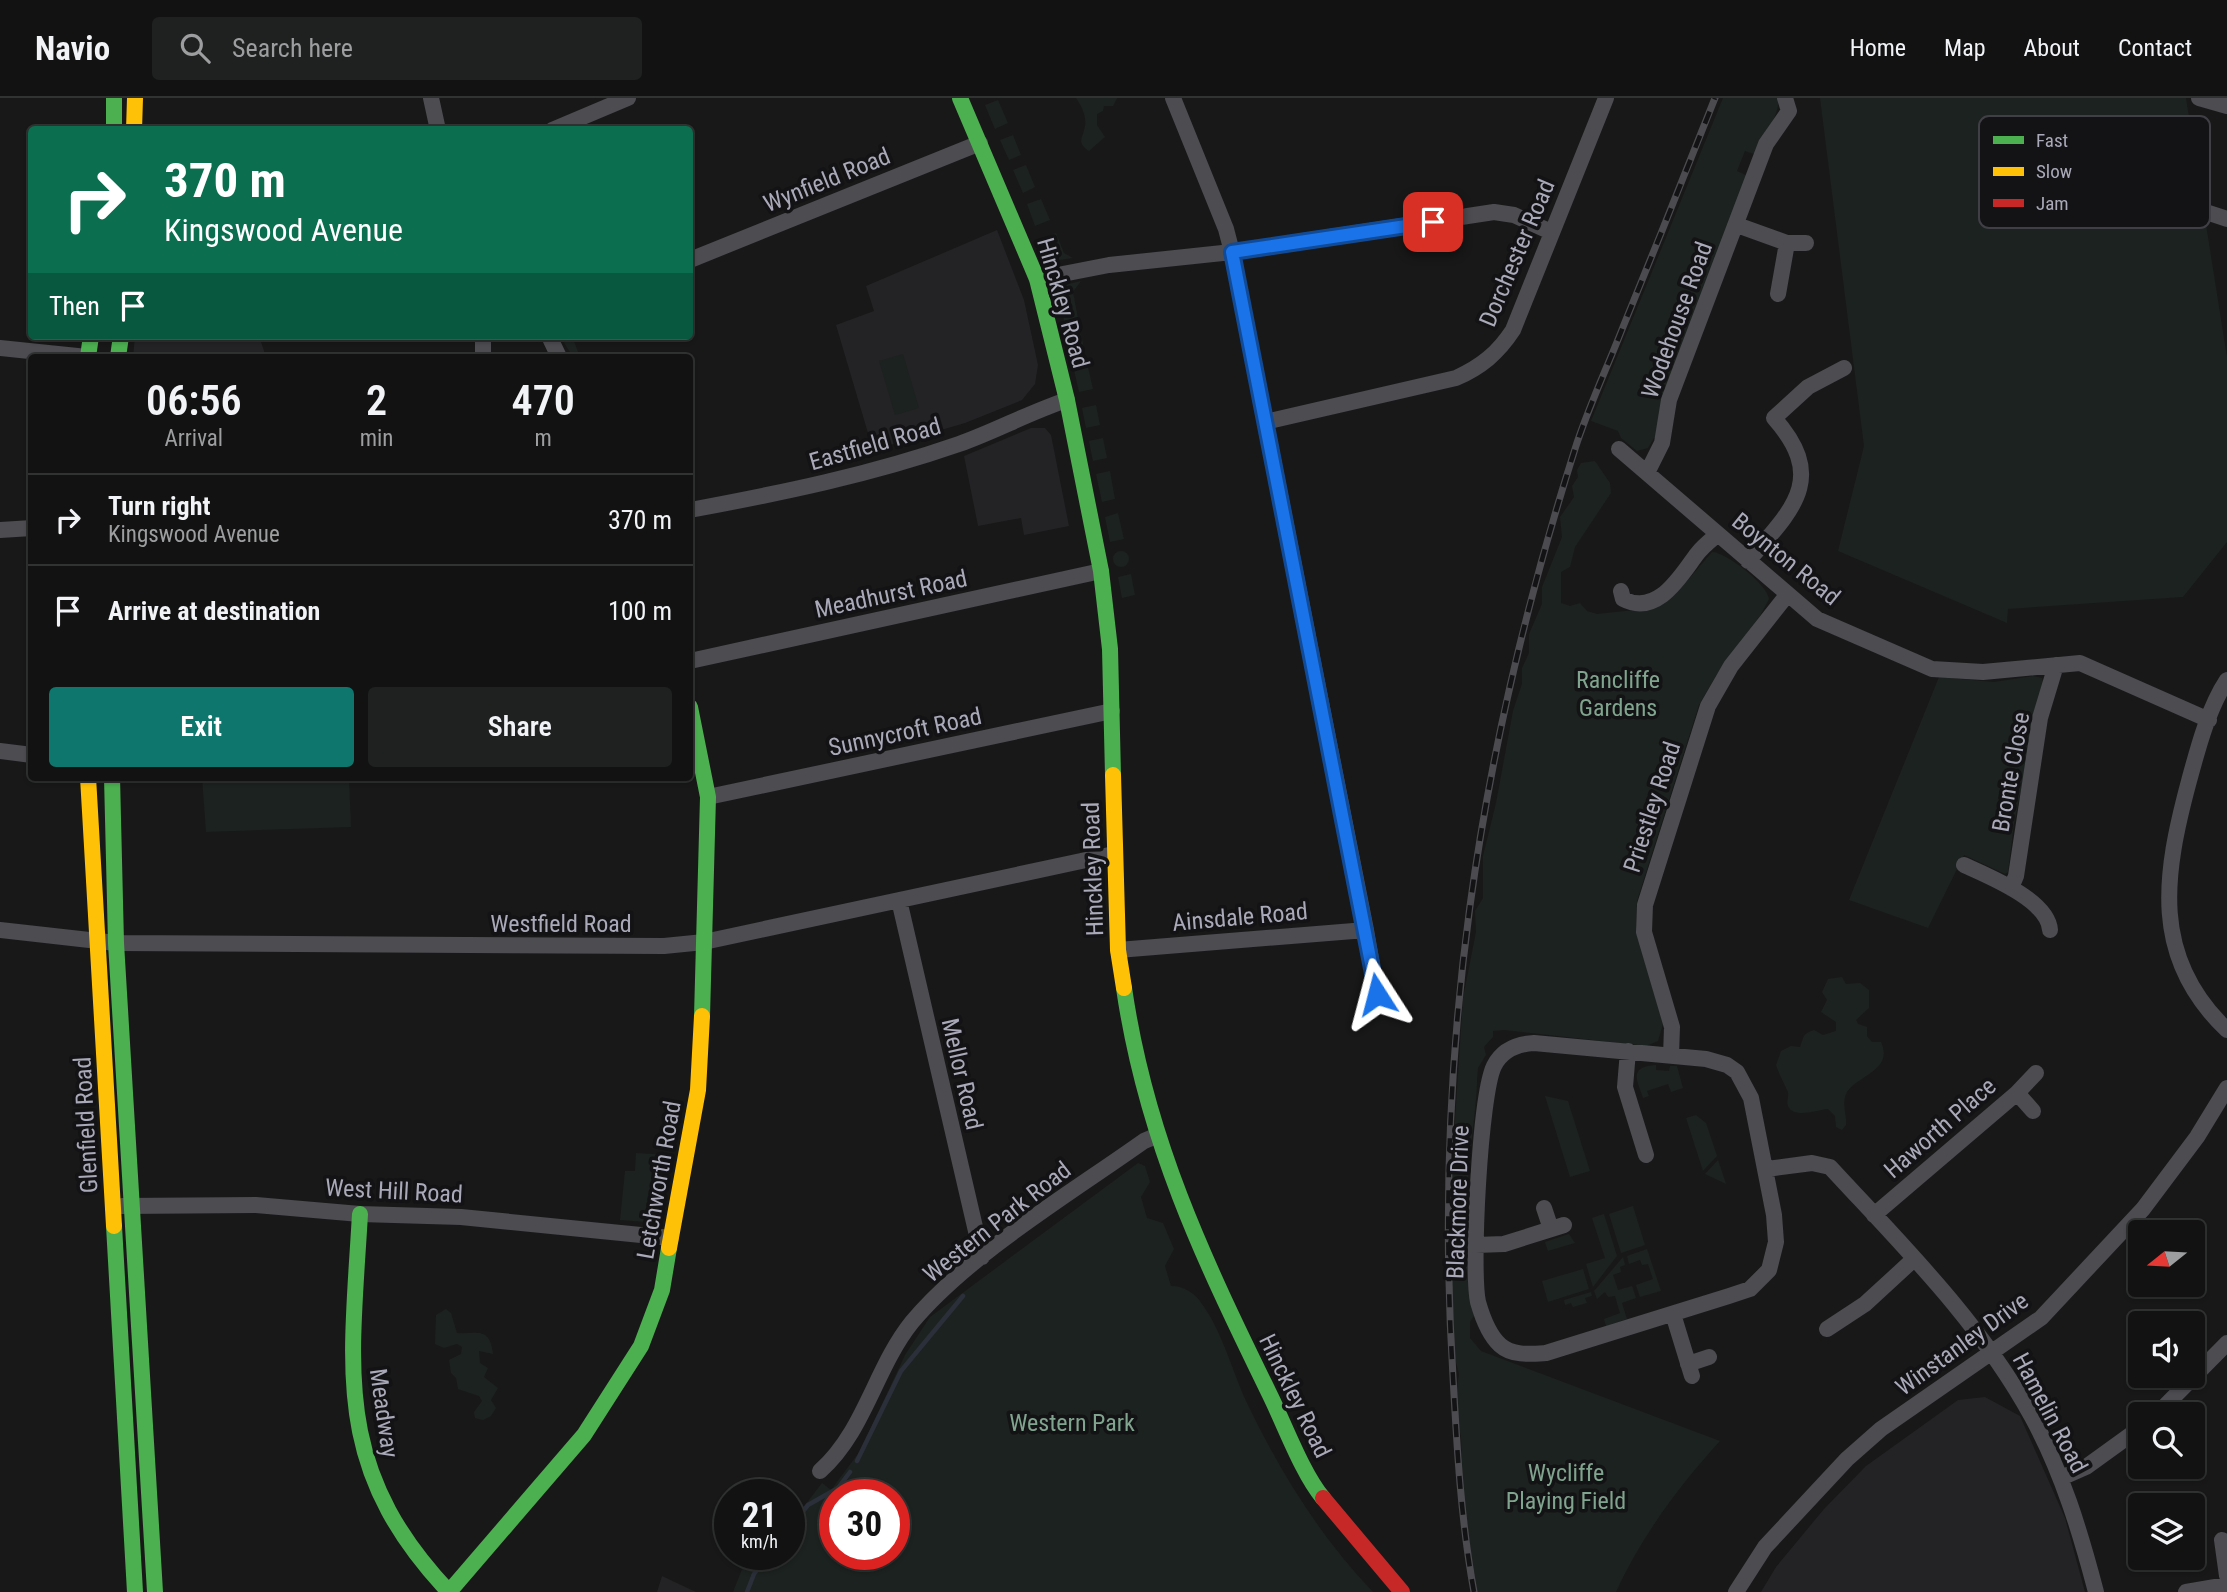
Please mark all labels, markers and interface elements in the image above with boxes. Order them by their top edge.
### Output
search box [152,17,642,80]
text: Navio [35,29,110,68]
icon: search [176,29,214,67]
text: Search here [232,33,353,63]
text: Home [1850,34,1906,62]
text: Map [1944,34,1986,62]
text: About [2024,34,2080,62]
text: Contact [2118,34,2192,62]
legend [1979,116,2210,228]
text: Fast [2036,129,2068,152]
street label: Wynfield Road [760,142,894,218]
text: 370 m [164,152,286,209]
icon: right [49,154,140,245]
text: Slow [2036,160,2072,183]
street label: Dorchester Road [1473,175,1561,331]
pin [1403,192,1463,252]
text: Jam [2036,192,2069,215]
icon: arrive [1414,203,1452,241]
text: Kingswood Avenue [164,211,403,249]
street label: Hinckley Road [1031,235,1095,371]
street label: Wodehouse Road [1636,238,1718,402]
icon: arrive [114,287,152,325]
text: Then [49,291,100,321]
text: 06:56 [146,376,242,425]
text: 2 [366,376,387,425]
text: 470 [512,376,575,425]
street label: Eastfield Road [806,412,944,476]
text: Arrival [165,425,223,452]
text: min [360,425,393,452]
text: m [535,425,552,452]
text: Turn right [108,491,210,521]
icon: right [49,501,87,539]
text: 370 m [608,505,672,535]
street label: Boynton Road [1726,507,1846,611]
text: Kingswood Avenue [108,521,280,548]
street label: Meadhurst Road [812,564,970,624]
icon: arrive [49,592,87,630]
text: Arrive at destination [108,596,320,626]
text: 100 m [608,596,672,626]
park label: Rancliffe Gardens [1576,666,1660,722]
button: Exit [49,687,354,767]
button: Share [368,687,672,767]
street label: Sunnycroft Road [826,702,984,762]
street label: Bronte Close [1987,710,2035,834]
street label: Priestley Road [1618,738,1686,876]
street label: Hinckley Road [1077,801,1109,937]
street label: Ainsdale Road [1171,897,1309,937]
street label: Westfield Road [490,910,632,938]
position arrow [1340,957,1414,1031]
street label: Mellor Road [936,1016,988,1132]
street label: Glenfield Road [68,1056,104,1194]
street label: Haworth Place [1878,1072,2002,1184]
street label: Letchworth Road [631,1099,687,1261]
street label: Blackmore Drive [1441,1125,1475,1279]
street label: Western Park Road [918,1156,1076,1288]
street label: West Hill Road [324,1173,464,1209]
north arrow [2128,1220,2205,1297]
map controls [2128,1220,2205,1570]
street label: Winstanley Drive [1890,1287,2034,1401]
button: sound [2128,1311,2205,1388]
street label: Hinckley Road [1253,1330,1337,1462]
street label: Hamelin Road [2007,1348,2093,1478]
street label: Meadway [364,1367,404,1459]
button: search [2128,1402,2205,1479]
park label: Western Park [1009,1409,1135,1437]
park label: Wycliffe Playing Field [1506,1459,1626,1515]
speed limit sign: 30 [819,1479,910,1570]
button: layers [2128,1493,2205,1570]
text: 21 [742,1495,777,1536]
text: km/h [741,1531,778,1552]

